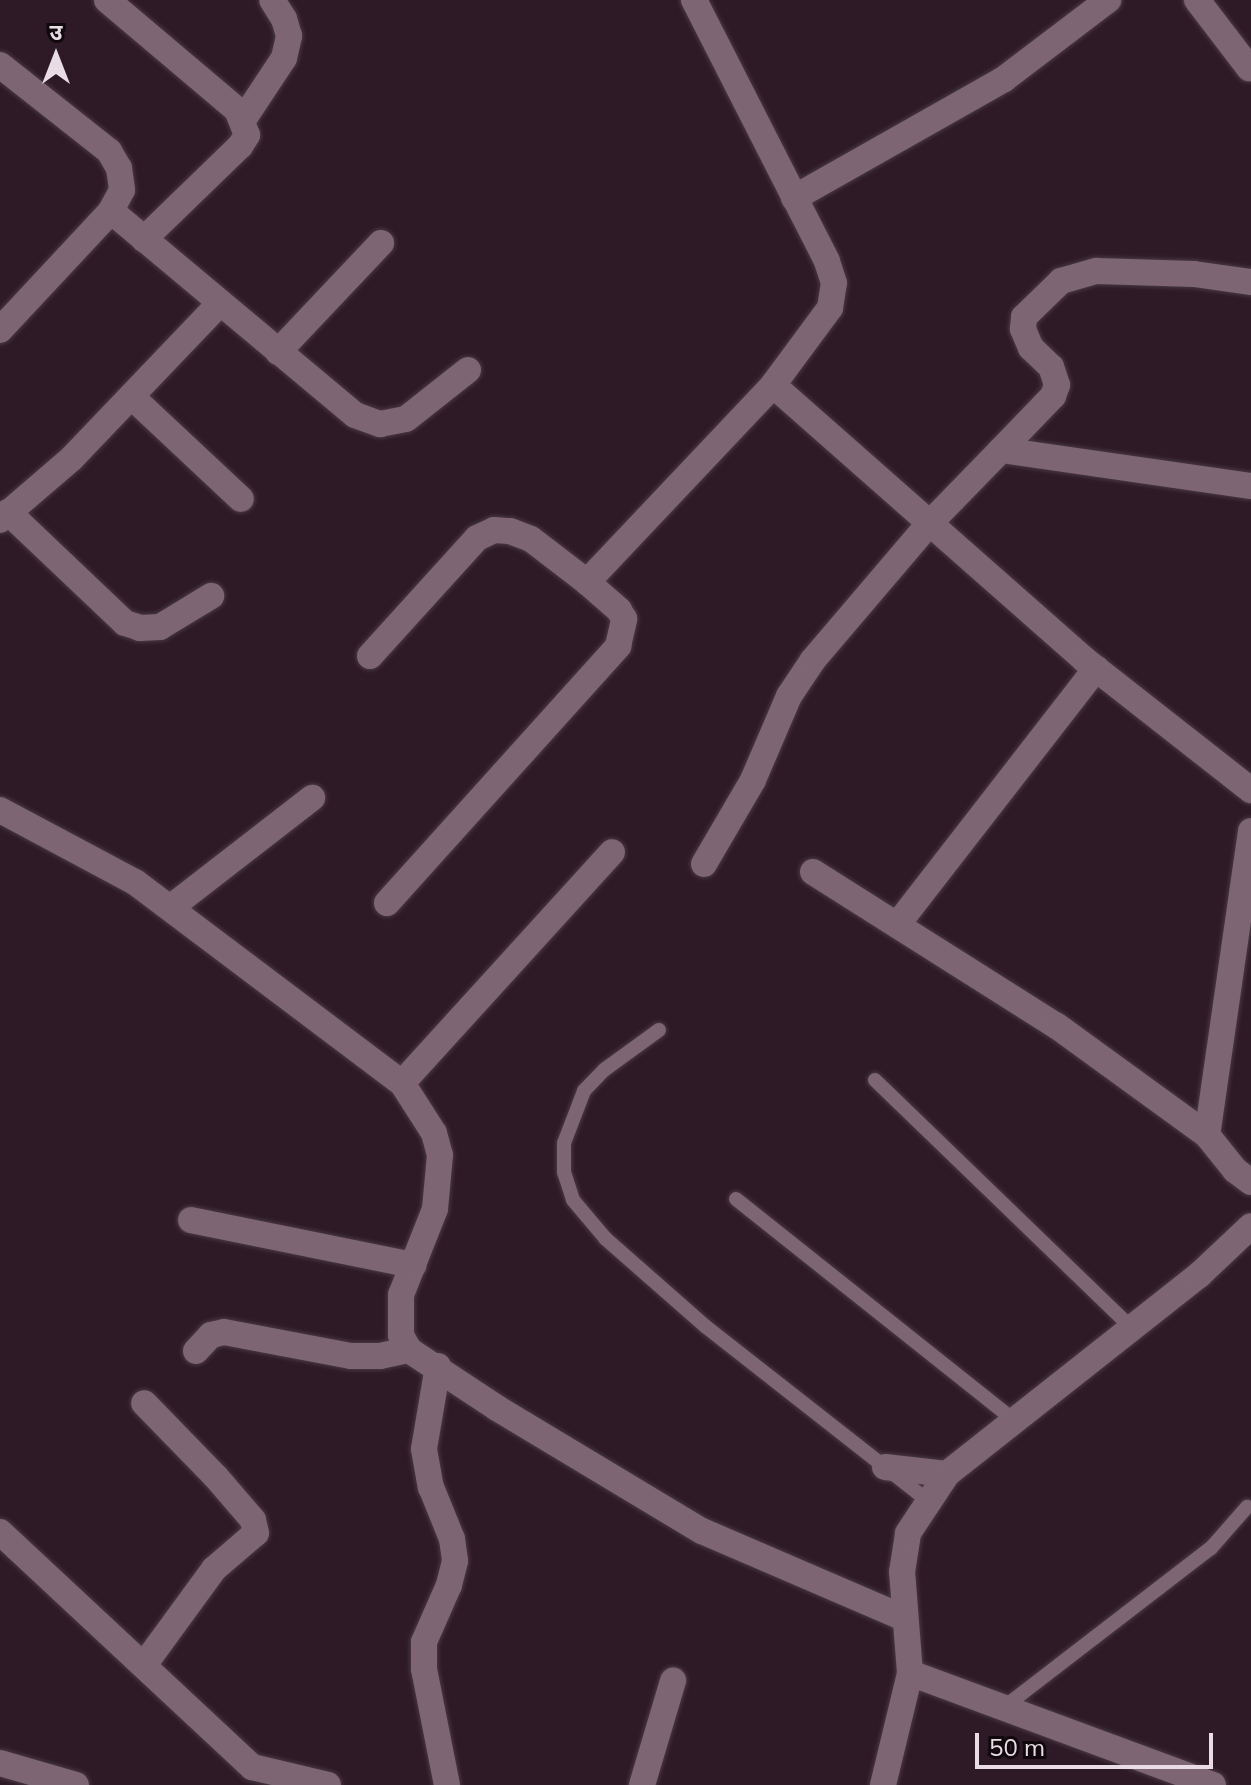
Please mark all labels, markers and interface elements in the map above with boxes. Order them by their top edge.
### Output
north arrow [16,16,96,96]
text: उ [50,18,62,46]
scale bar [979,1717,1217,1767]
text: 50 m [989,1732,1045,1762]

